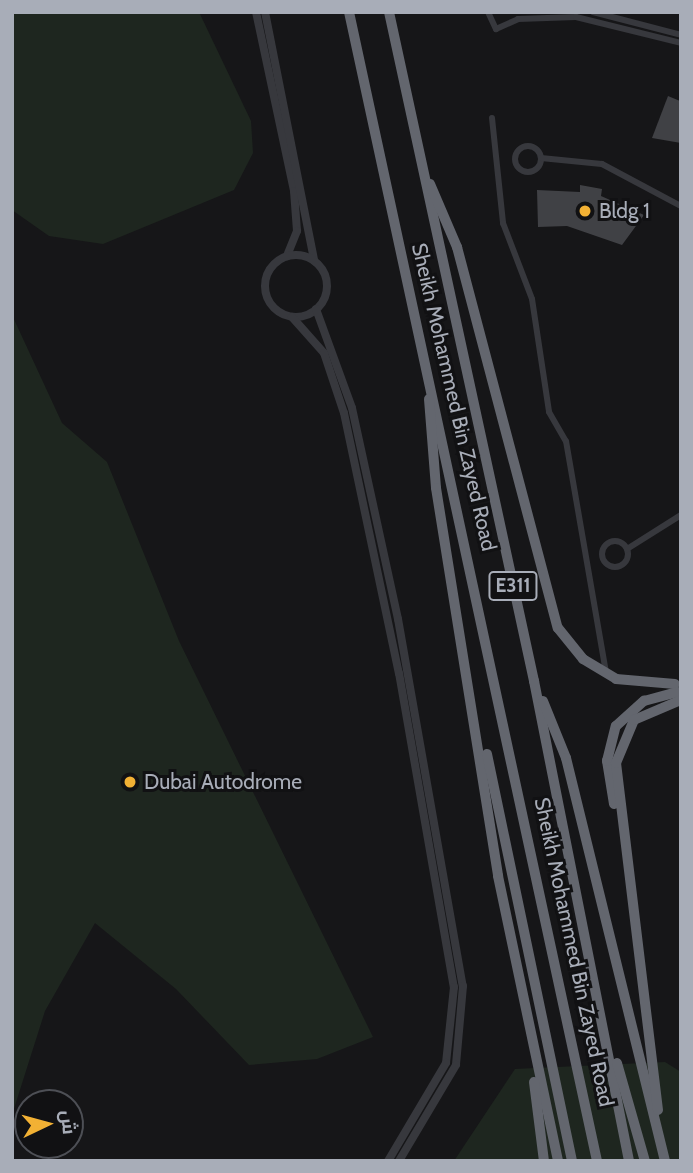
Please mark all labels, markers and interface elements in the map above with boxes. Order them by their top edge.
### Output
place label: Bldg 1 [599,198,650,224]
marker: Bldg 1 [577,203,593,219]
street label: Sheikh Mohammed Bin Zayed Road [406,241,502,553]
road number: E311 [487,570,539,601]
place label: Dubai Autodrome [144,769,302,795]
marker: Dubai Autodrome [122,774,138,790]
street label: Sheikh Mohammed Bin Zayed Road [529,795,619,1109]
north arrow [14,1089,84,1159]
text: ش [56,1109,81,1135]

